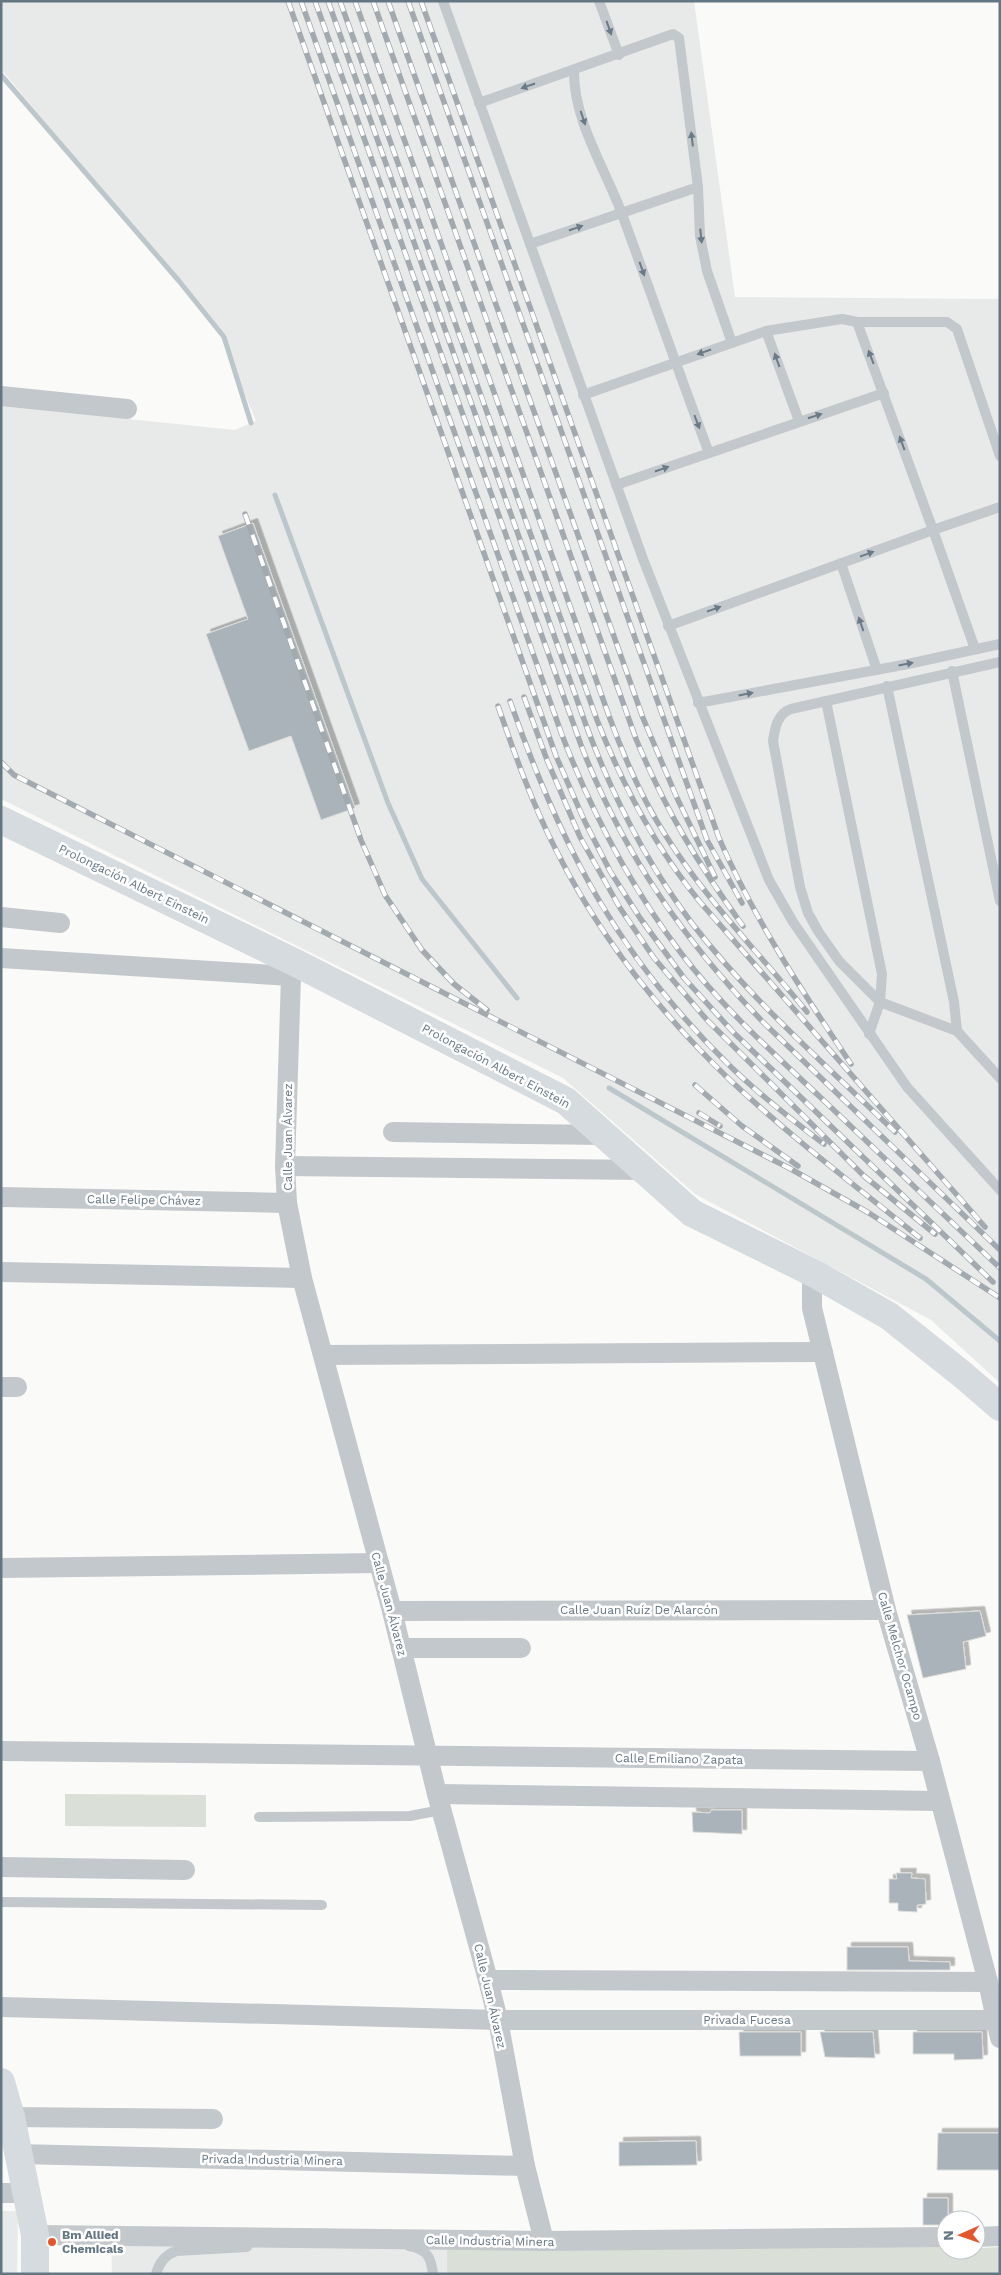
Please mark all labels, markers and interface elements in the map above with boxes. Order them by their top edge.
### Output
one-way arrow [605,21,613,36]
one-way arrow [520,83,535,91]
one-way arrow [579,111,587,126]
one-way arrow [688,130,696,146]
one-way arrow [568,224,583,231]
one-way arrow [697,228,705,244]
one-way arrow [639,262,646,277]
one-way arrow [696,349,711,357]
one-way arrow [867,350,874,365]
one-way arrow [773,352,780,367]
one-way arrow [808,412,823,419]
one-way arrow [694,415,702,429]
one-way arrow [898,435,906,450]
one-way arrow [655,465,670,473]
one-way arrow [860,550,875,558]
one-way arrow [707,605,722,613]
one-way arrow [857,616,865,631]
one-way arrow [899,660,915,668]
one-way arrow [739,690,755,698]
street label: Prolongación Albert Einstein [56,841,212,927]
street label: Prolongación Albert Einstein [420,1021,572,1111]
street label: Calle Juan Álvarez [281,1083,295,1191]
street label: Calle Felipe Chávez [87,1192,201,1208]
street label: Calle Juan Álvarez [368,1550,410,1658]
street label: Calle Melchor Ocampo [875,1590,925,1722]
street label: Calle Juan Ruíz De Alarcón [560,1603,718,1617]
street label: Calle Emiliano Zapata [615,1751,743,1767]
street label: Calle Juan Álvarez [471,1942,509,2050]
street label: Privada Fucesa [703,2013,791,2027]
street label: Privada Industria Minera [201,2152,343,2168]
north arrow [936,2210,986,2260]
place label: Bm Allied Chemicals [62,2228,124,2256]
text: N [940,2230,956,2241]
street label: Calle Industria Minera [426,2233,555,2249]
marker: Bm Allied Chemicals [46,2236,58,2248]

